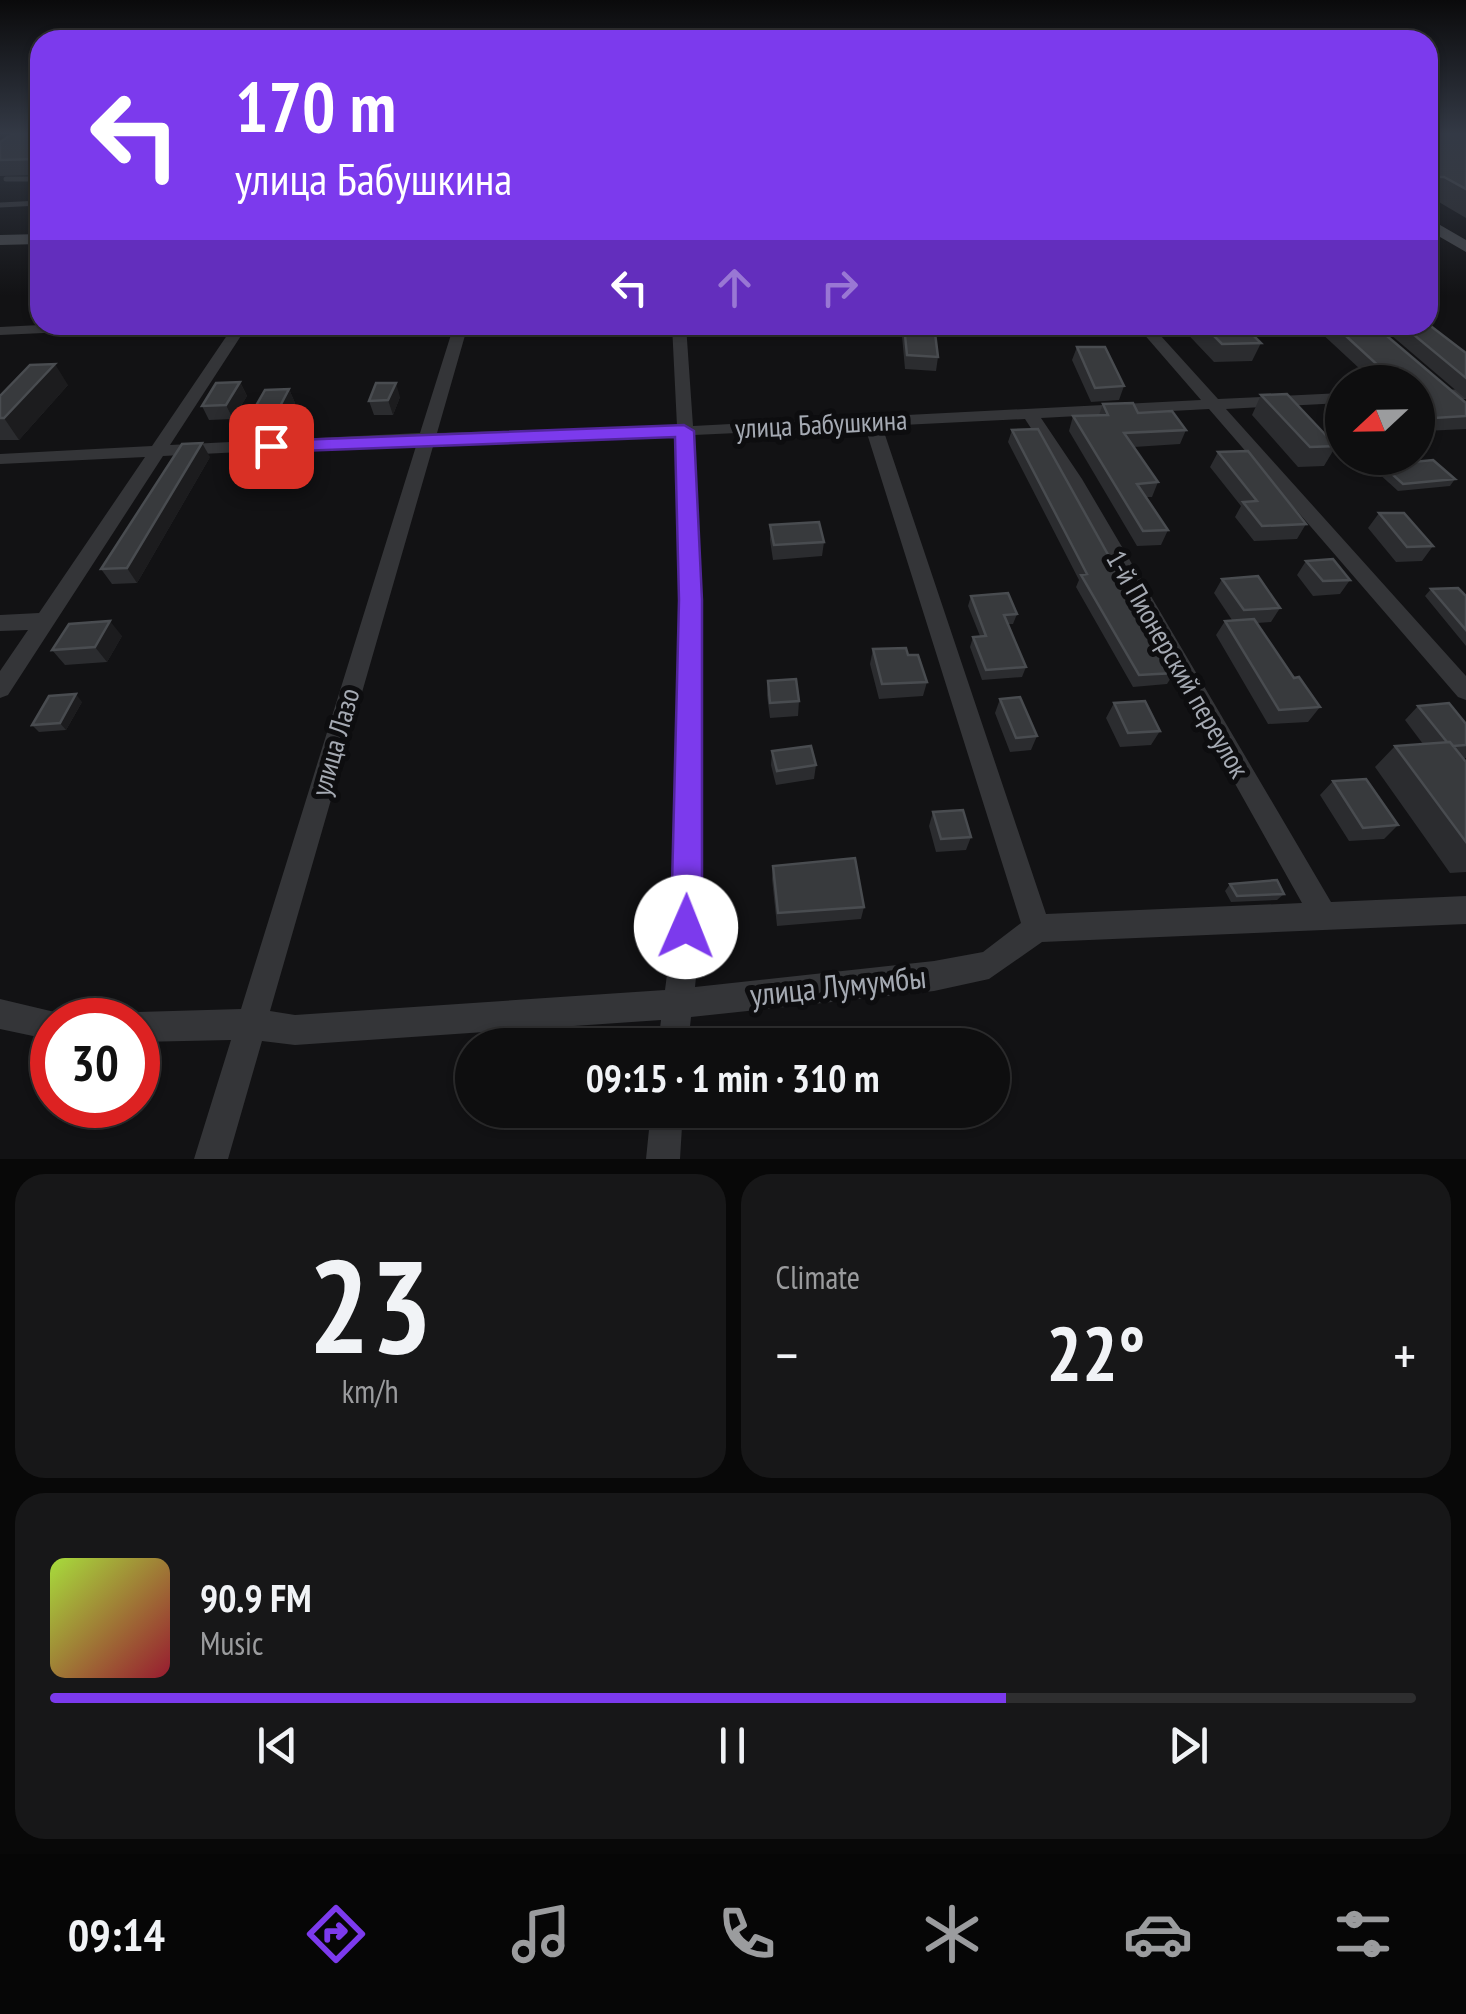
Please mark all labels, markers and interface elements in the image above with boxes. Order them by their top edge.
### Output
text: 170 m [235,61,396,151]
icon: left [70,70,200,200]
text: улица Бабушкина [235,149,512,207]
icon: left [602,260,657,315]
icon: ahead [707,260,762,315]
icon: right [812,260,867,315]
north arrow [1325,365,1435,475]
map controls [1325,365,1435,475]
street label: улица Бабушкина [734,401,908,446]
pin [229,404,314,489]
icon: arrive [244,419,299,474]
street label: 1-й Пионерский переулок [1098,543,1259,784]
street label: улица Лазо [302,684,368,800]
position arrow [634,875,738,979]
street label: улица Лумумбы [748,955,928,1015]
speed limit sign: 30 [30,998,160,1128]
text: 09:15 · 1 min · 310 m [586,1053,879,1102]
text: 23 [308,1221,432,1389]
text: Climate [776,1256,860,1298]
text: 22° [1046,1305,1145,1402]
text: − [776,1319,798,1390]
text: + [1393,1319,1416,1390]
text: km/h [342,1370,399,1412]
text: 90.9 FM [200,1573,312,1622]
text: Music [200,1622,263,1664]
icon: previous [250,1718,305,1773]
icon: pause [705,1718,760,1773]
icon: next [1161,1718,1216,1773]
icon: directions [301,1899,371,1969]
icon: music [506,1899,576,1969]
icon: phone [712,1899,782,1969]
icon: climate [917,1899,987,1969]
icon: car [1123,1899,1193,1969]
icon: filters [1328,1899,1398,1969]
text: 09:14 [68,1905,165,1963]

